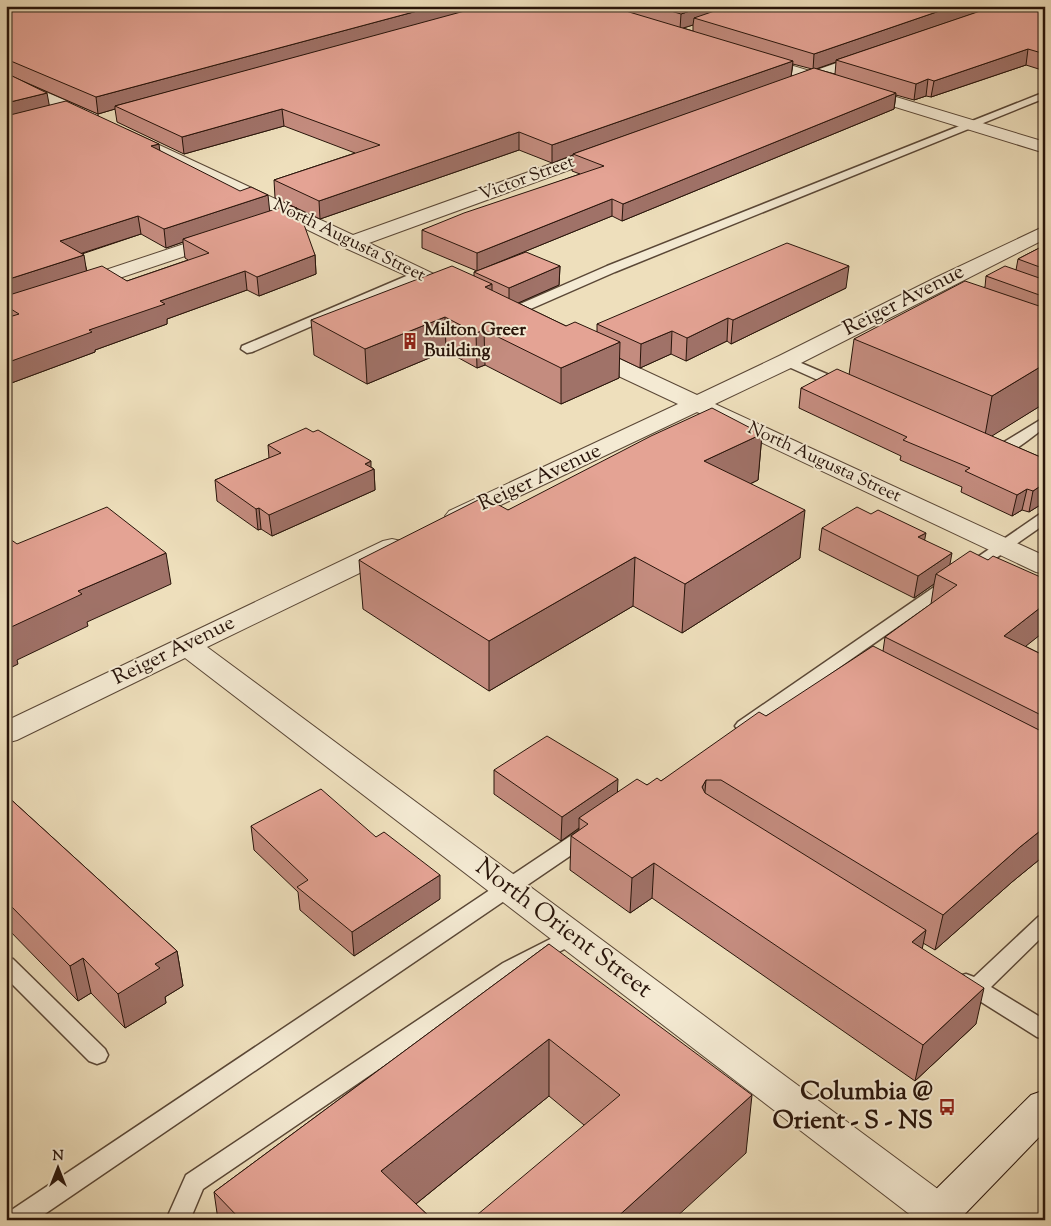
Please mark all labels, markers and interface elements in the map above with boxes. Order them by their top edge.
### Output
street label: Victor Street [476,150,578,208]
street label: North Augusta Street [268,193,430,289]
street label: Reiger Avenue [838,258,970,344]
place label: Milton Greer Building [424,318,526,365]
building icon: Milton Greer Building [400,331,420,351]
street label: North Augusta Street [743,416,905,510]
street label: Reiger Avenue [474,436,606,520]
street label: Reiger Avenue [108,608,240,694]
street label: North Orient Street [467,850,659,1008]
place label: Columbia @ Orient - S - NS [773,1075,933,1140]
bus stop icon: Columbia @ Orient - S - NS [937,1097,957,1117]
north arrow [32,1144,82,1194]
text: N [52,1147,64,1167]

